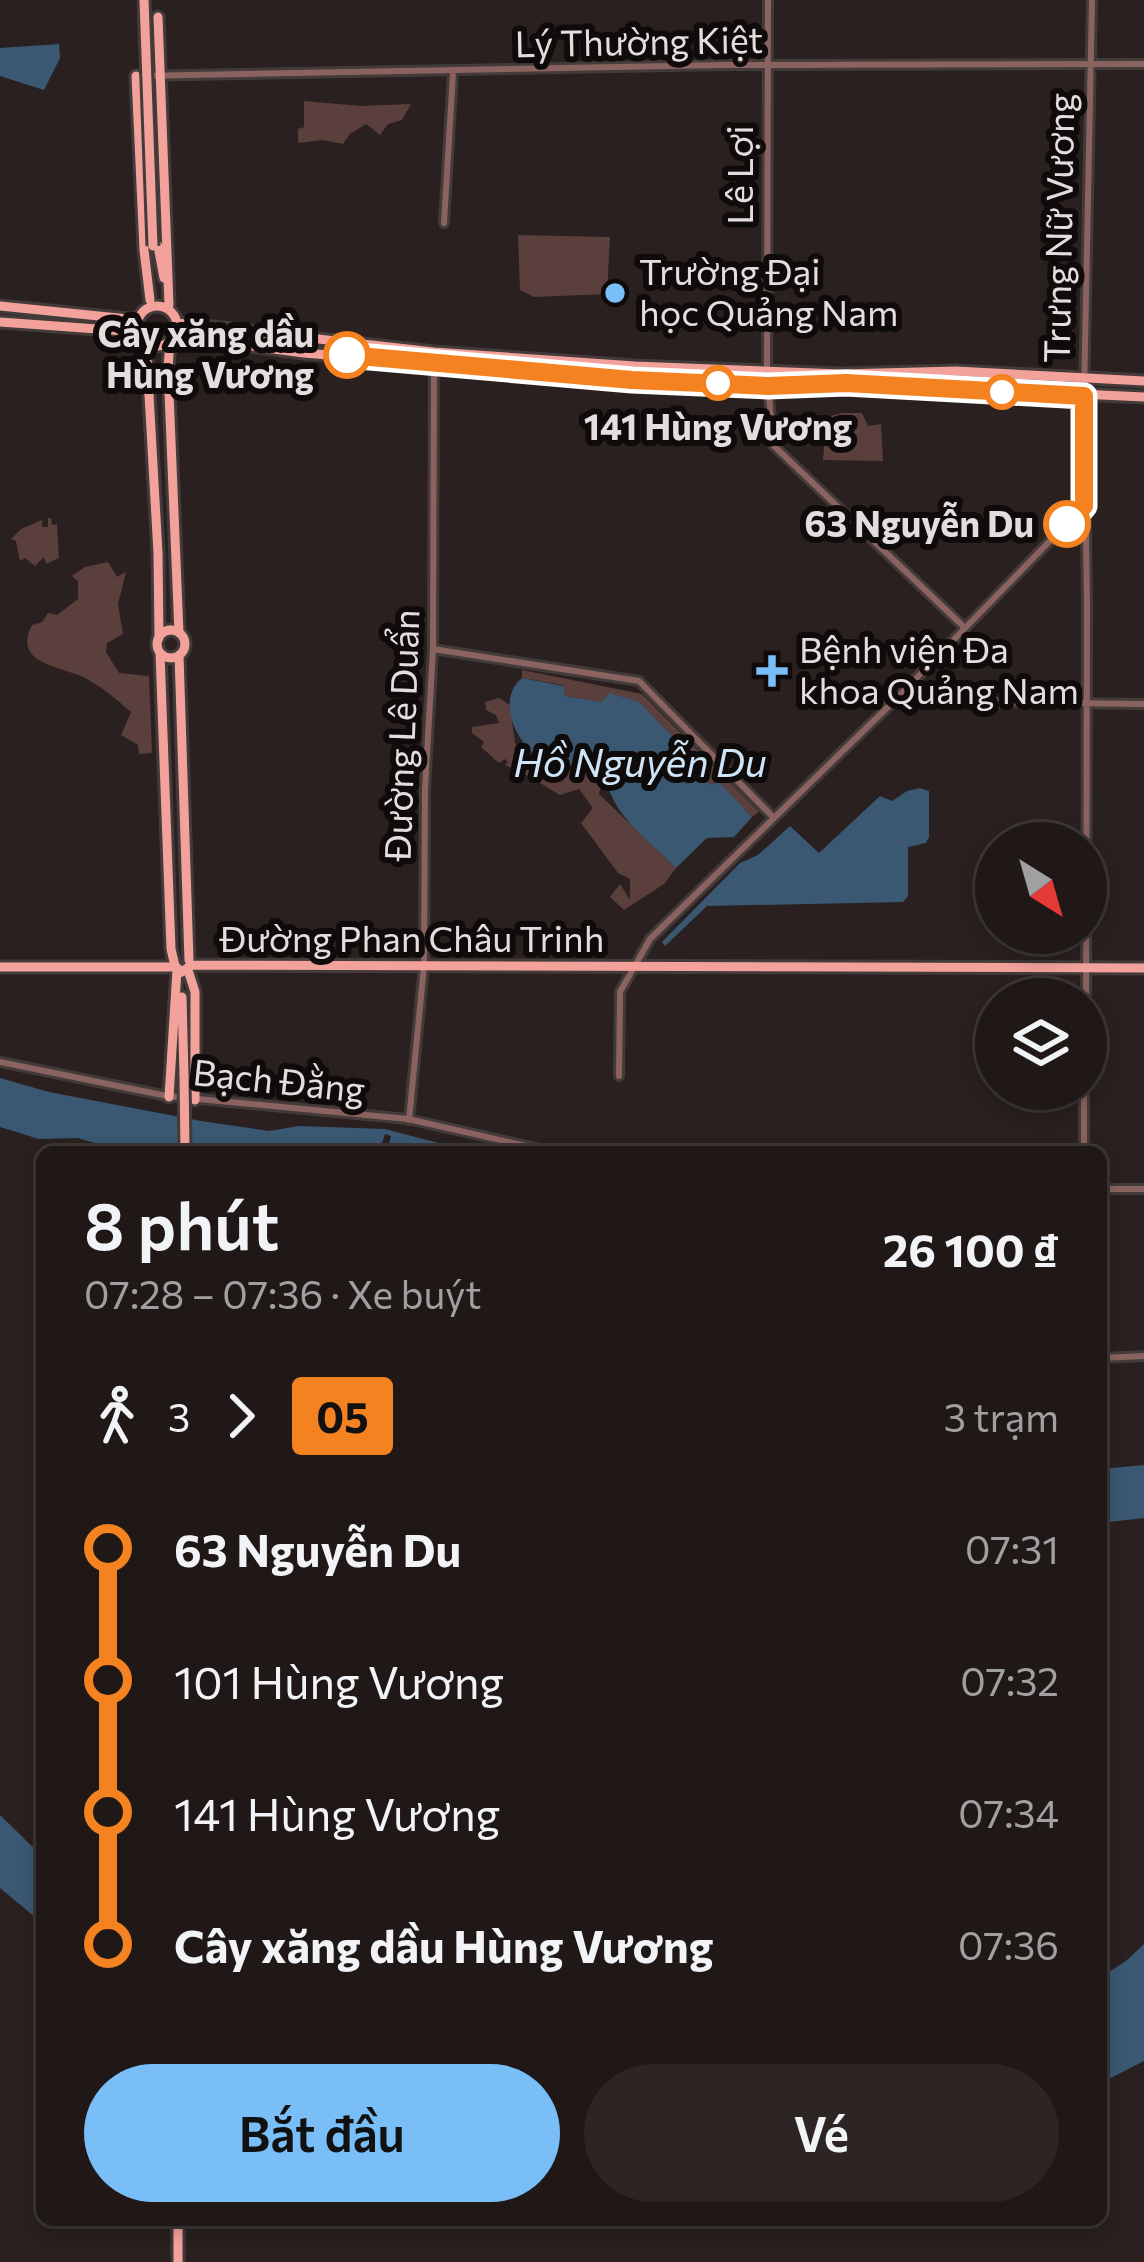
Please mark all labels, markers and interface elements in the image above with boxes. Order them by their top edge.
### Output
street label: Lý Thường Kiệt [514,16,763,64]
street label: Trưng Nữ Vương [1033,93,1081,363]
street label: Lê Lợi [716,125,760,225]
place label: Trường Đại học Quảng Nam [639,248,898,333]
marker: Trường Đại học Quảng Nam [602,280,628,306]
place label: Cây xăng dầu Hùng Vương [97,310,314,395]
marker: Cây xăng dầu Hùng Vương [325,333,369,377]
marker: 141 Hùng Vương [702,367,734,399]
unlabelled marker [986,376,1018,408]
place label: 141 Hùng Vương [584,403,852,447]
place label: 63 Nguyễn Du [804,500,1034,544]
marker: 63 Nguyễn Du [1045,502,1089,546]
street label: Đường Lê Duẩn [374,608,426,862]
place label: Bệnh viện Đa khoa Quảng Nam [799,626,1079,711]
marker: Bệnh viện Đa khoa Quảng Nam [756,655,788,687]
water label: Hồ Nguyễn Du [513,737,767,785]
north arrow [975,822,1107,954]
map controls [975,822,1107,1110]
street label: Đường Phan Châu Trinh [219,915,604,959]
button: layers [975,978,1107,1110]
street label: Bạch Đằng [191,1048,367,1110]
text: 8 phút [84,1183,279,1264]
text: 26 100 ₫ [883,1221,1059,1276]
text: 07:28 – 07:36 · Xe buýt [84,1269,481,1317]
icon: walk [84,1383,150,1449]
icon: forward [208,1383,274,1449]
text: 05 [316,1390,369,1442]
text: 3 [168,1392,190,1440]
text: 3 trạm [944,1392,1059,1440]
text: 63 Nguyễn Du [174,1521,461,1576]
text: 07:31 [965,1524,1059,1572]
text: 101 Hùng Vương [174,1653,504,1708]
text: 07:32 [960,1656,1059,1704]
text: 141 Hùng Vương [174,1785,500,1840]
text: 07:34 [958,1788,1059,1836]
text: Cây xăng dầu Hùng Vương [174,1917,713,1972]
text: 07:36 [958,1920,1059,1968]
button: Bắt đầu [84,2064,560,2202]
button: Vé [584,2064,1059,2202]

